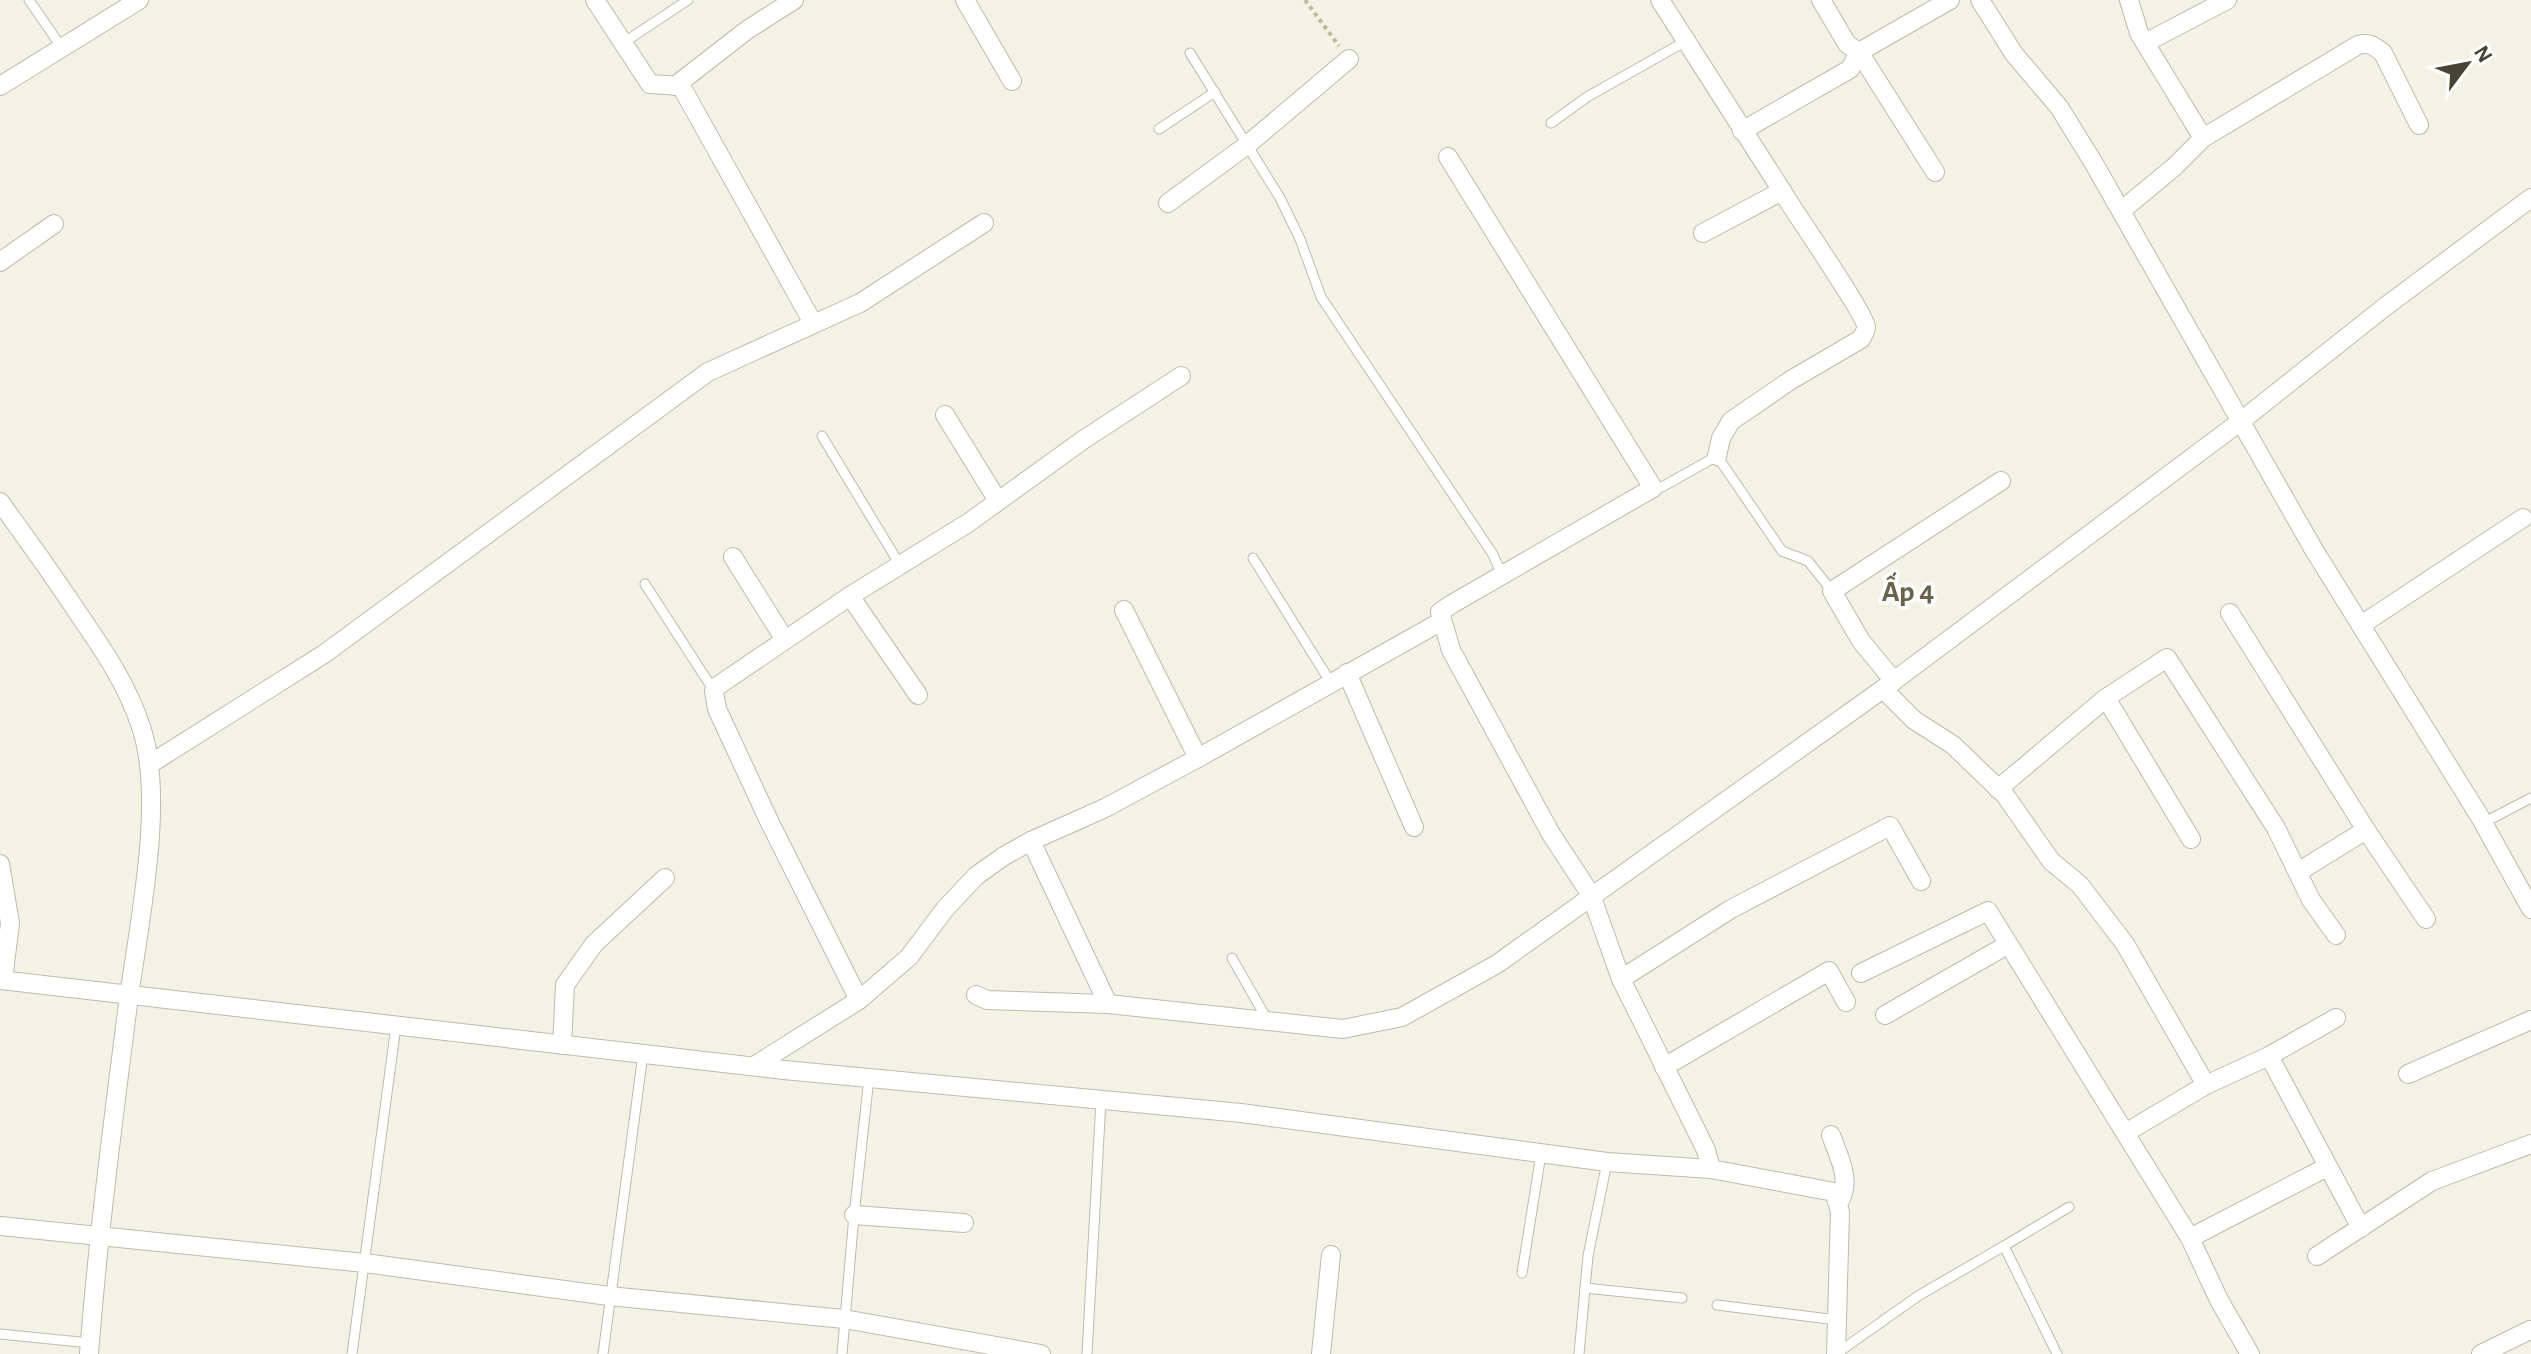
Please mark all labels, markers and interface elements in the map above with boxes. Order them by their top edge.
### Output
north arrow [2427,24,2507,104]
text: N [2470,42,2496,66]
district label: Ấp 4 [1882,572,1934,607]

